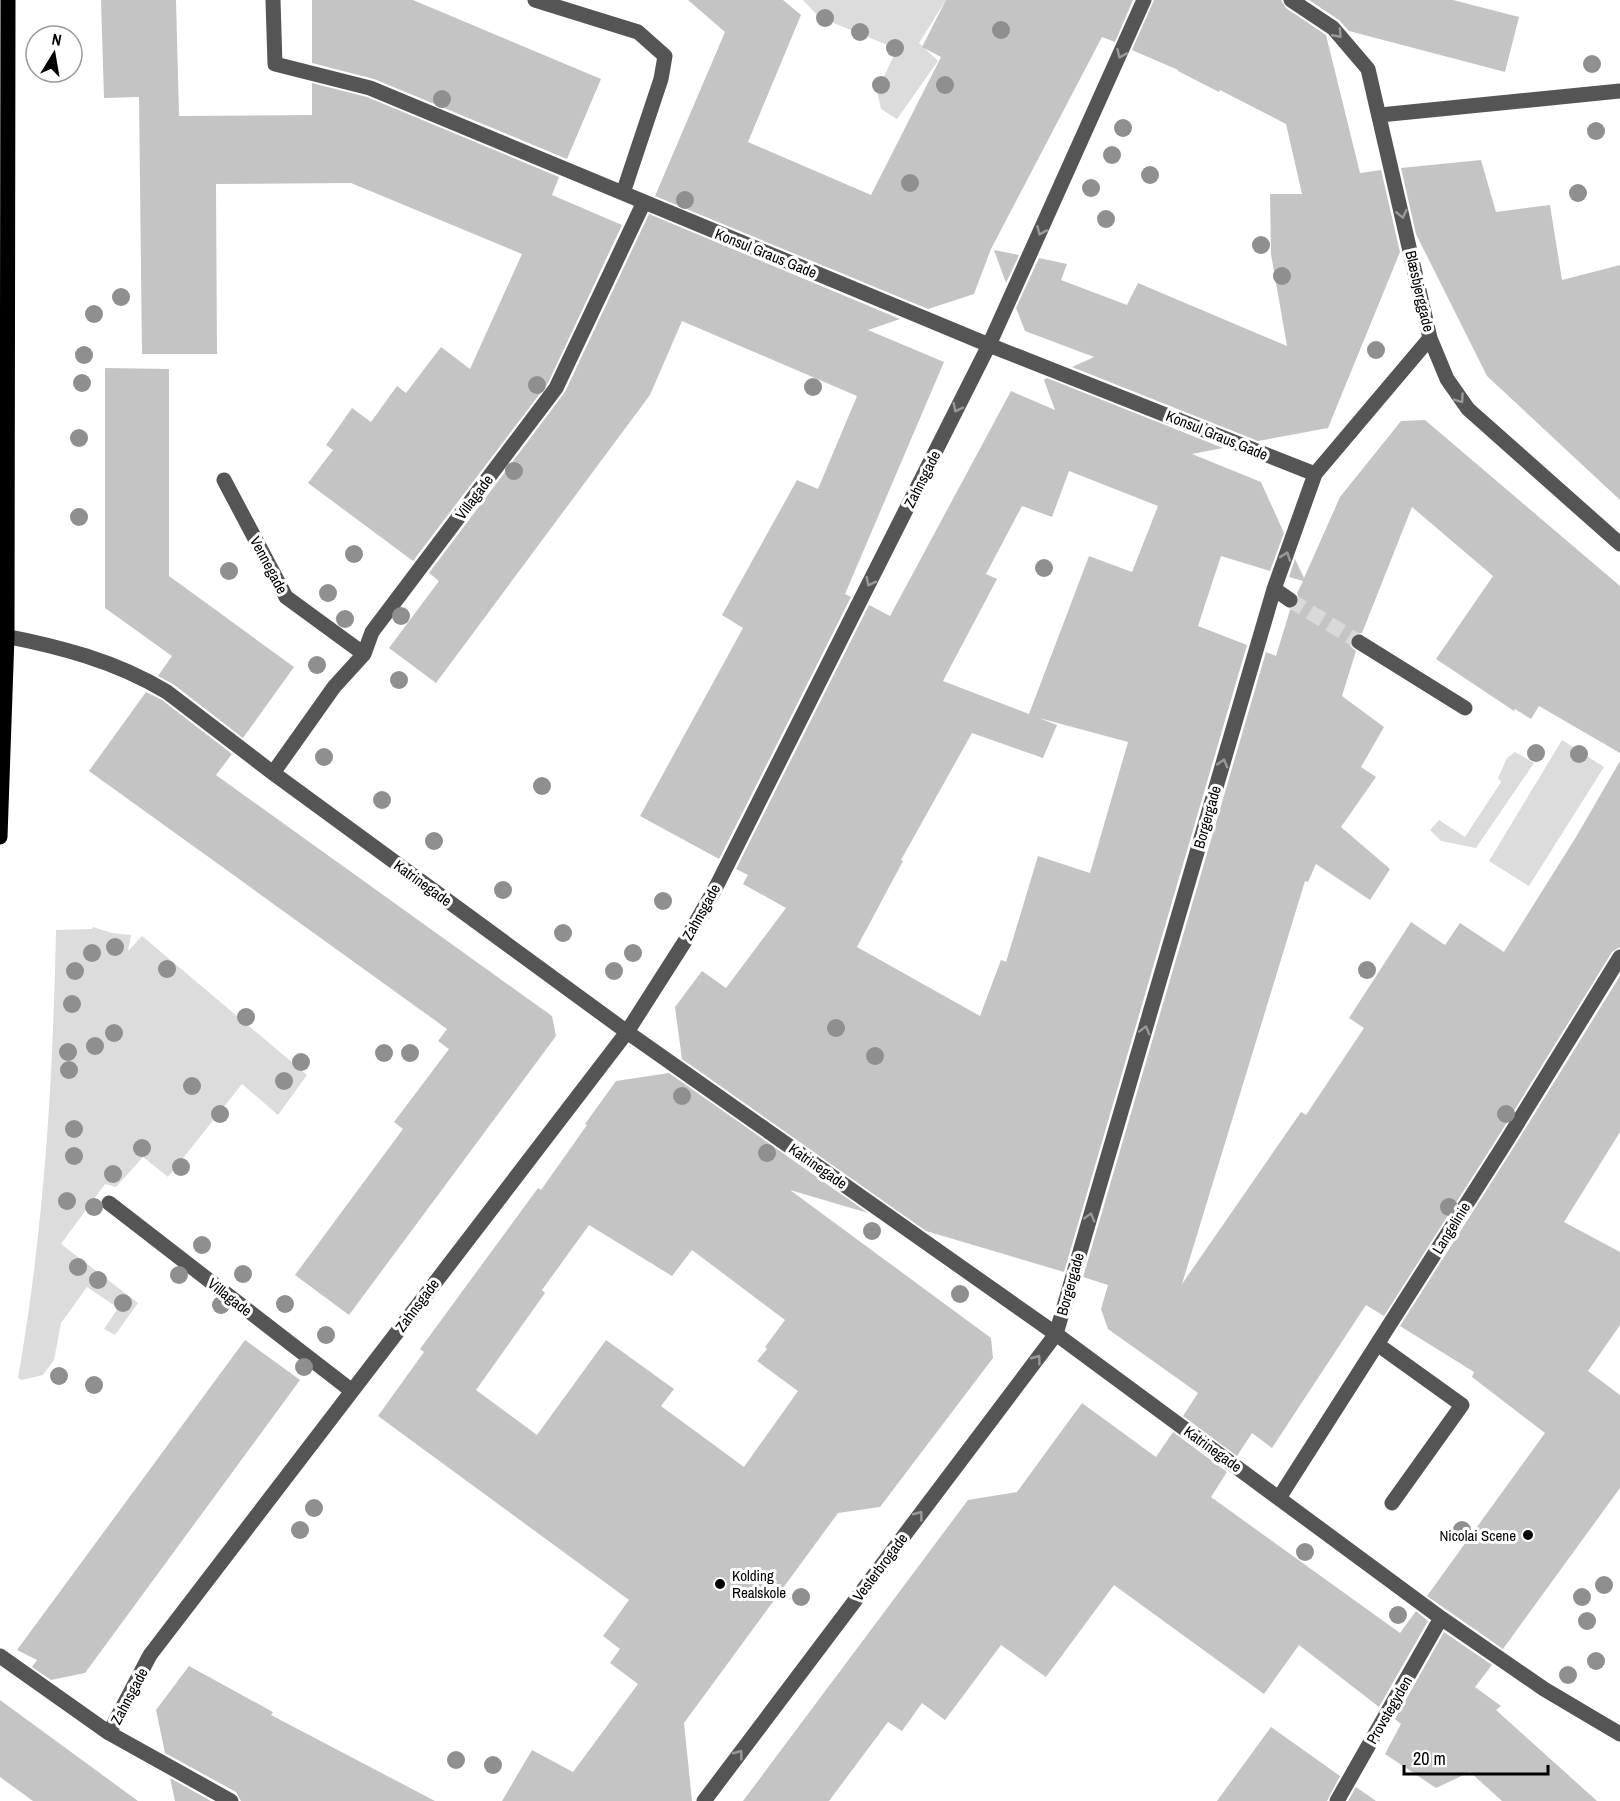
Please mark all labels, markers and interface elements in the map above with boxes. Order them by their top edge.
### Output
north arrow [24,24,84,84]
text: N [50,28,64,51]
one-way arrow [1331,28,1342,38]
one-way arrow [1117,47,1129,58]
one-way arrow [1395,209,1408,219]
street label: Konsul Graus Gade [712,223,820,283]
one-way arrow [1036,225,1048,236]
street label: Blæsbjerggade [1400,248,1440,334]
one-way arrow [1453,392,1464,403]
one-way arrow [953,401,965,412]
street label: Konsul Graus Gade [1163,405,1271,465]
street label: Zahnsgade [899,447,945,511]
street label: Villagade [450,470,498,524]
street label: Vennegade [245,533,293,598]
one-way arrow [1278,551,1291,562]
one-way arrow [865,575,877,586]
one-way arrow [1216,758,1228,769]
street label: Borgergade [1188,783,1226,851]
street label: Katrinegade [390,855,456,911]
street label: Zahnsgade [677,880,725,944]
one-way arrow [1138,1025,1150,1036]
street label: Katrinegade [785,1138,852,1194]
street label: Langelinie [1427,1198,1475,1258]
one-way arrow [1083,1212,1095,1223]
street label: Borgergade [1051,1250,1089,1318]
street label: Villagade [203,1273,257,1321]
street label: Zahnsgade [390,1274,444,1336]
one-way arrow [1029,1355,1040,1366]
street label: Katrinegade [1180,1421,1246,1477]
one-way arrow [912,1510,923,1521]
place label: Nicolai Scene [1439,1525,1516,1546]
marker: Nicolai Scene [1521,1528,1535,1542]
street label: Vesterbrogade [848,1529,913,1605]
place label: Kolding Realskole [732,1565,786,1603]
marker: Kolding Realskole [713,1577,727,1591]
street label: Zahnsgade [105,1664,153,1728]
street label: Provstegyden [1361,1672,1417,1748]
scale bar [1404,1738,1548,1776]
text: 20 m [1413,1746,1446,1771]
one-way arrow [732,1750,743,1761]

